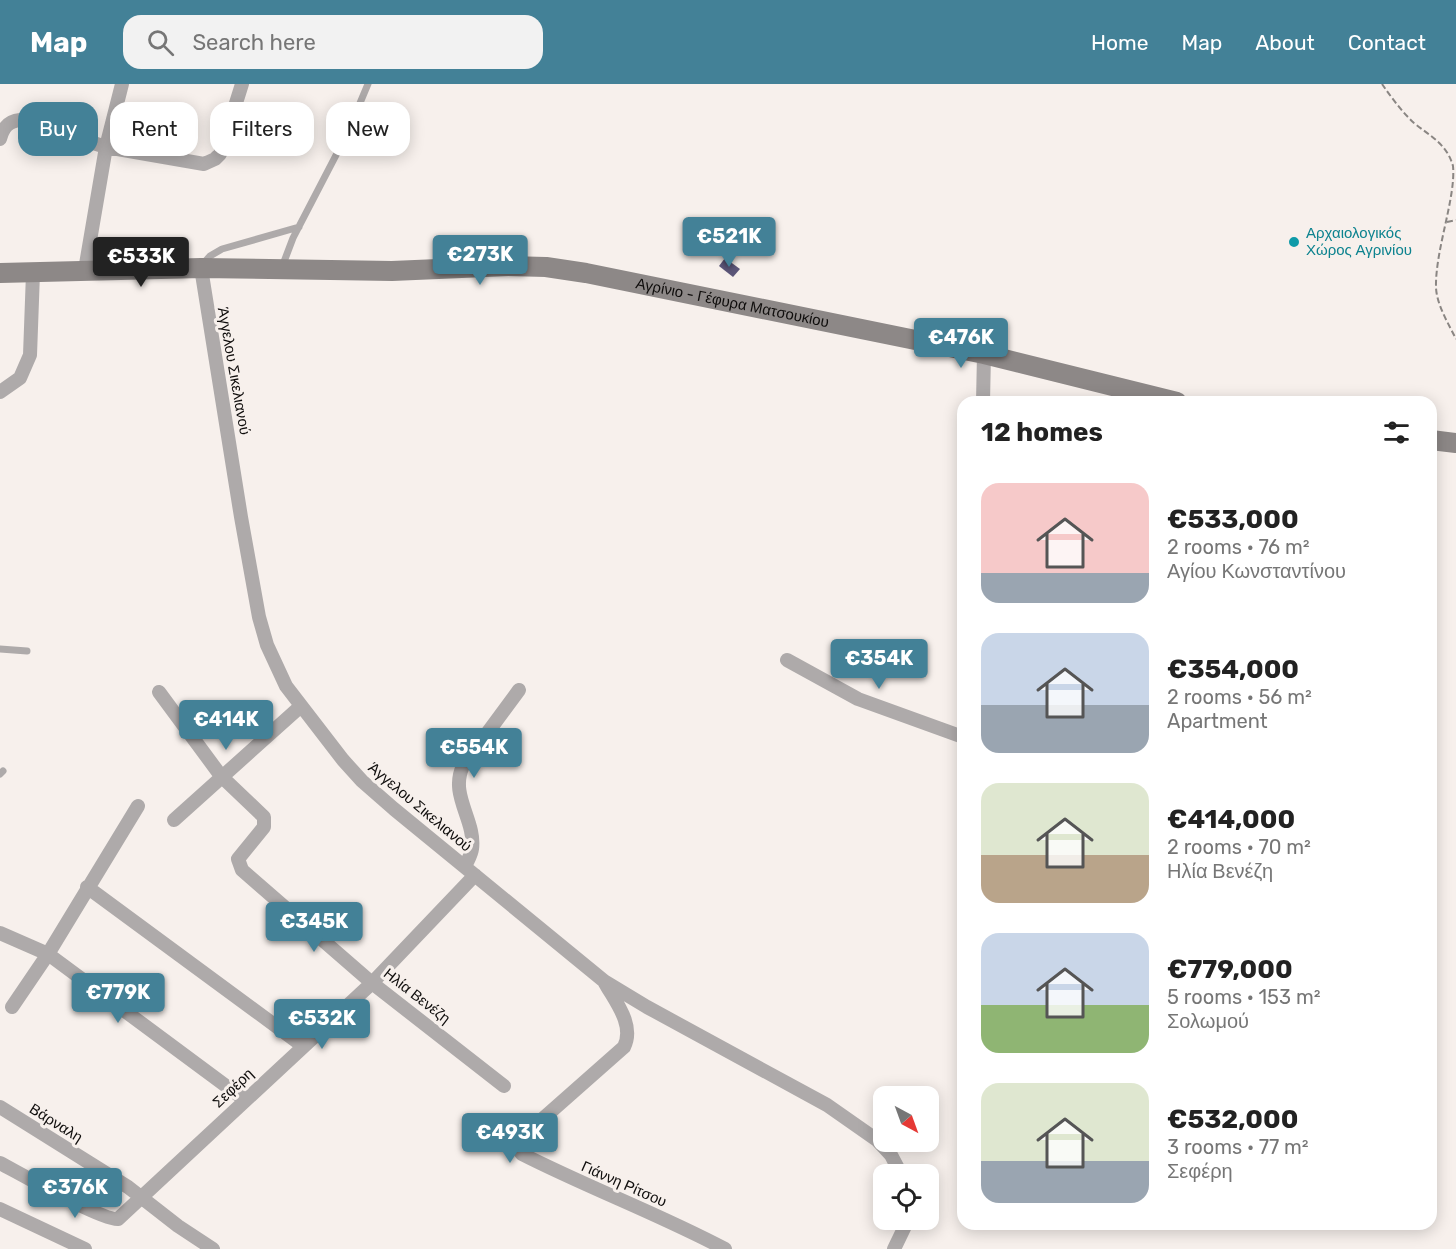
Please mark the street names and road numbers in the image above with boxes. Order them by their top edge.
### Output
street label: Αγρίνιο - Γέφυρα Ματσουκίου [634,274,831,331]
street label: Άγγελου Σικελιανού [214,306,254,436]
street label: Άγγελου Σικελιανού [365,759,475,855]
street label: Ηλία Βενέζη [380,964,454,1028]
street label: Σεφέρη [209,1065,257,1111]
street label: Βάρναλη [26,1100,86,1146]
street label: Γιάννη Ρίτσου [579,1157,669,1211]

